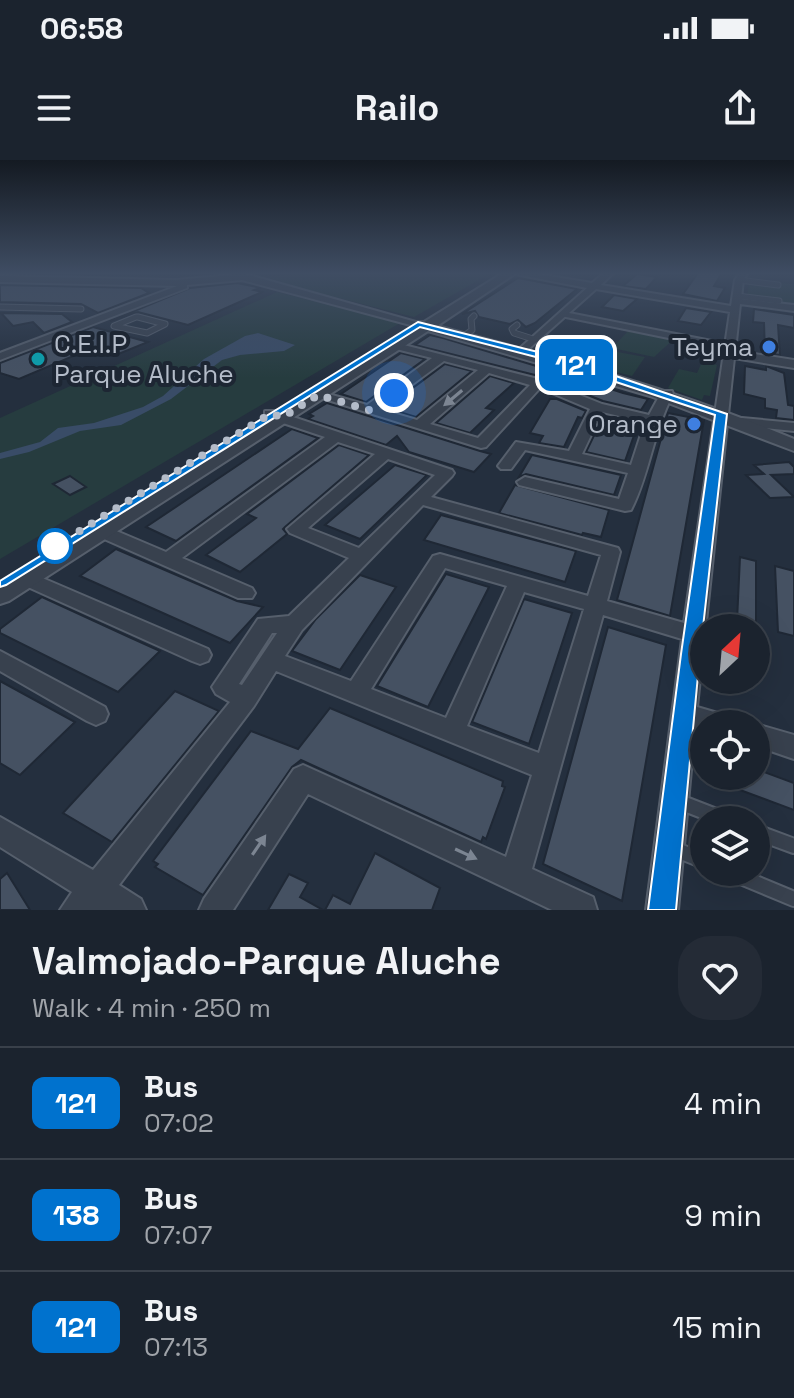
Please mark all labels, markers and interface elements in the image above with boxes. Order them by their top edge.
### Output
text: 06:58 [40,9,123,48]
text: Railo [355,85,439,131]
icon: menu [32,86,76,130]
icon: share [718,86,762,130]
place label: C.E.I.P Parque Aluche [54,327,234,391]
place label: Teyma [672,330,753,364]
marker: Teyma [760,338,778,356]
line badge: 121 [530,339,622,391]
text: 121 [555,347,597,383]
marker: C.E.I.P Parque Aluche [29,350,47,368]
your location [374,373,414,413]
one-way arrow [443,389,463,406]
place label: Orange [588,407,678,441]
marker: Orange [685,415,703,433]
unlabelled marker [38,529,72,563]
north arrow [690,614,770,694]
map controls [690,614,770,886]
button: locate [690,710,770,790]
button: layers [690,806,770,886]
one-way arrow [251,834,265,856]
one-way arrow [454,847,478,861]
button: heart [678,936,762,1020]
text: Valmojado-Parque Aluche [32,937,501,985]
text: Walk · 4 min · 250 m [32,991,271,1025]
text: Bus [144,1067,198,1106]
text: 4 min [684,1084,762,1123]
text: 121 [55,1085,97,1121]
text: 07:02 [144,1106,214,1140]
text: Bus [144,1179,198,1218]
text: 9 min [684,1196,762,1235]
text: 138 [53,1197,99,1233]
text: 07:07 [144,1218,212,1252]
text: Bus [144,1291,198,1330]
text: 15 min [672,1308,762,1347]
text: 121 [55,1309,97,1345]
text: 07:13 [144,1330,208,1364]

